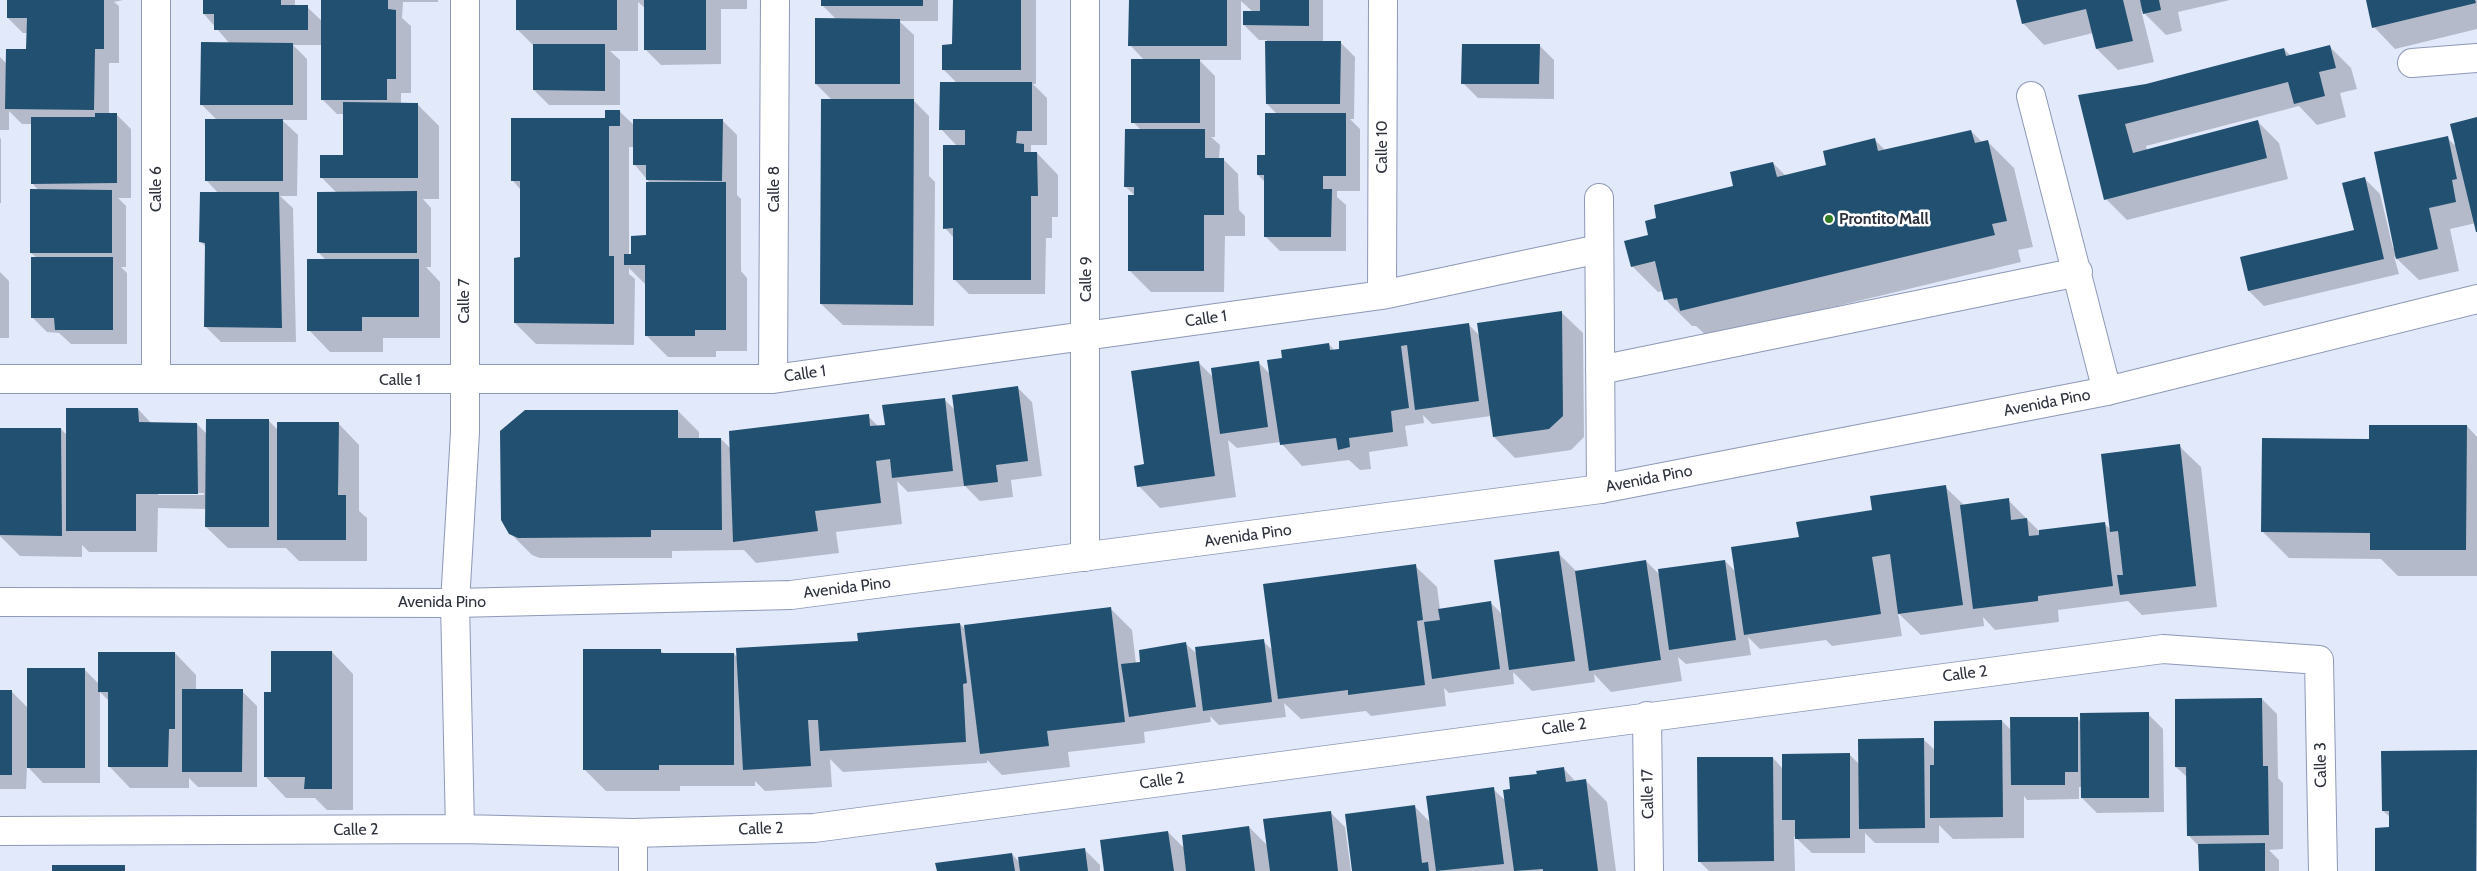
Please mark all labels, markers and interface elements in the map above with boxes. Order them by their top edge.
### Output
street label: Calle 10 [1372,120,1392,174]
street label: Calle 6 [146,166,166,212]
street label: Calle 8 [764,166,784,212]
place label: Prontito Mall [1839,209,1929,229]
marker: Prontito Mall [1823,213,1835,225]
street label: Calle 9 [1076,256,1096,302]
street label: Calle 7 [454,279,474,323]
street label: Calle 1 [1184,307,1228,331]
street label: Calle 1 [783,362,827,386]
street label: Calle 1 [379,370,421,390]
street label: Avenida Pino [2002,385,2092,421]
street label: Avenida Pino [1604,461,1694,497]
street label: Avenida Pino [1203,520,1293,552]
street label: Avenida Pino [802,573,892,603]
street label: Avenida Pino [398,592,486,612]
street label: Calle 2 [1941,662,1989,686]
street label: Calle 2 [1540,714,1588,740]
street label: Calle 3 [2311,742,2331,788]
street label: Calle 2 [1138,768,1186,794]
street label: Calle 17 [1638,769,1658,819]
street label: Calle 2 [738,819,784,839]
street label: Calle 2 [333,820,379,840]

